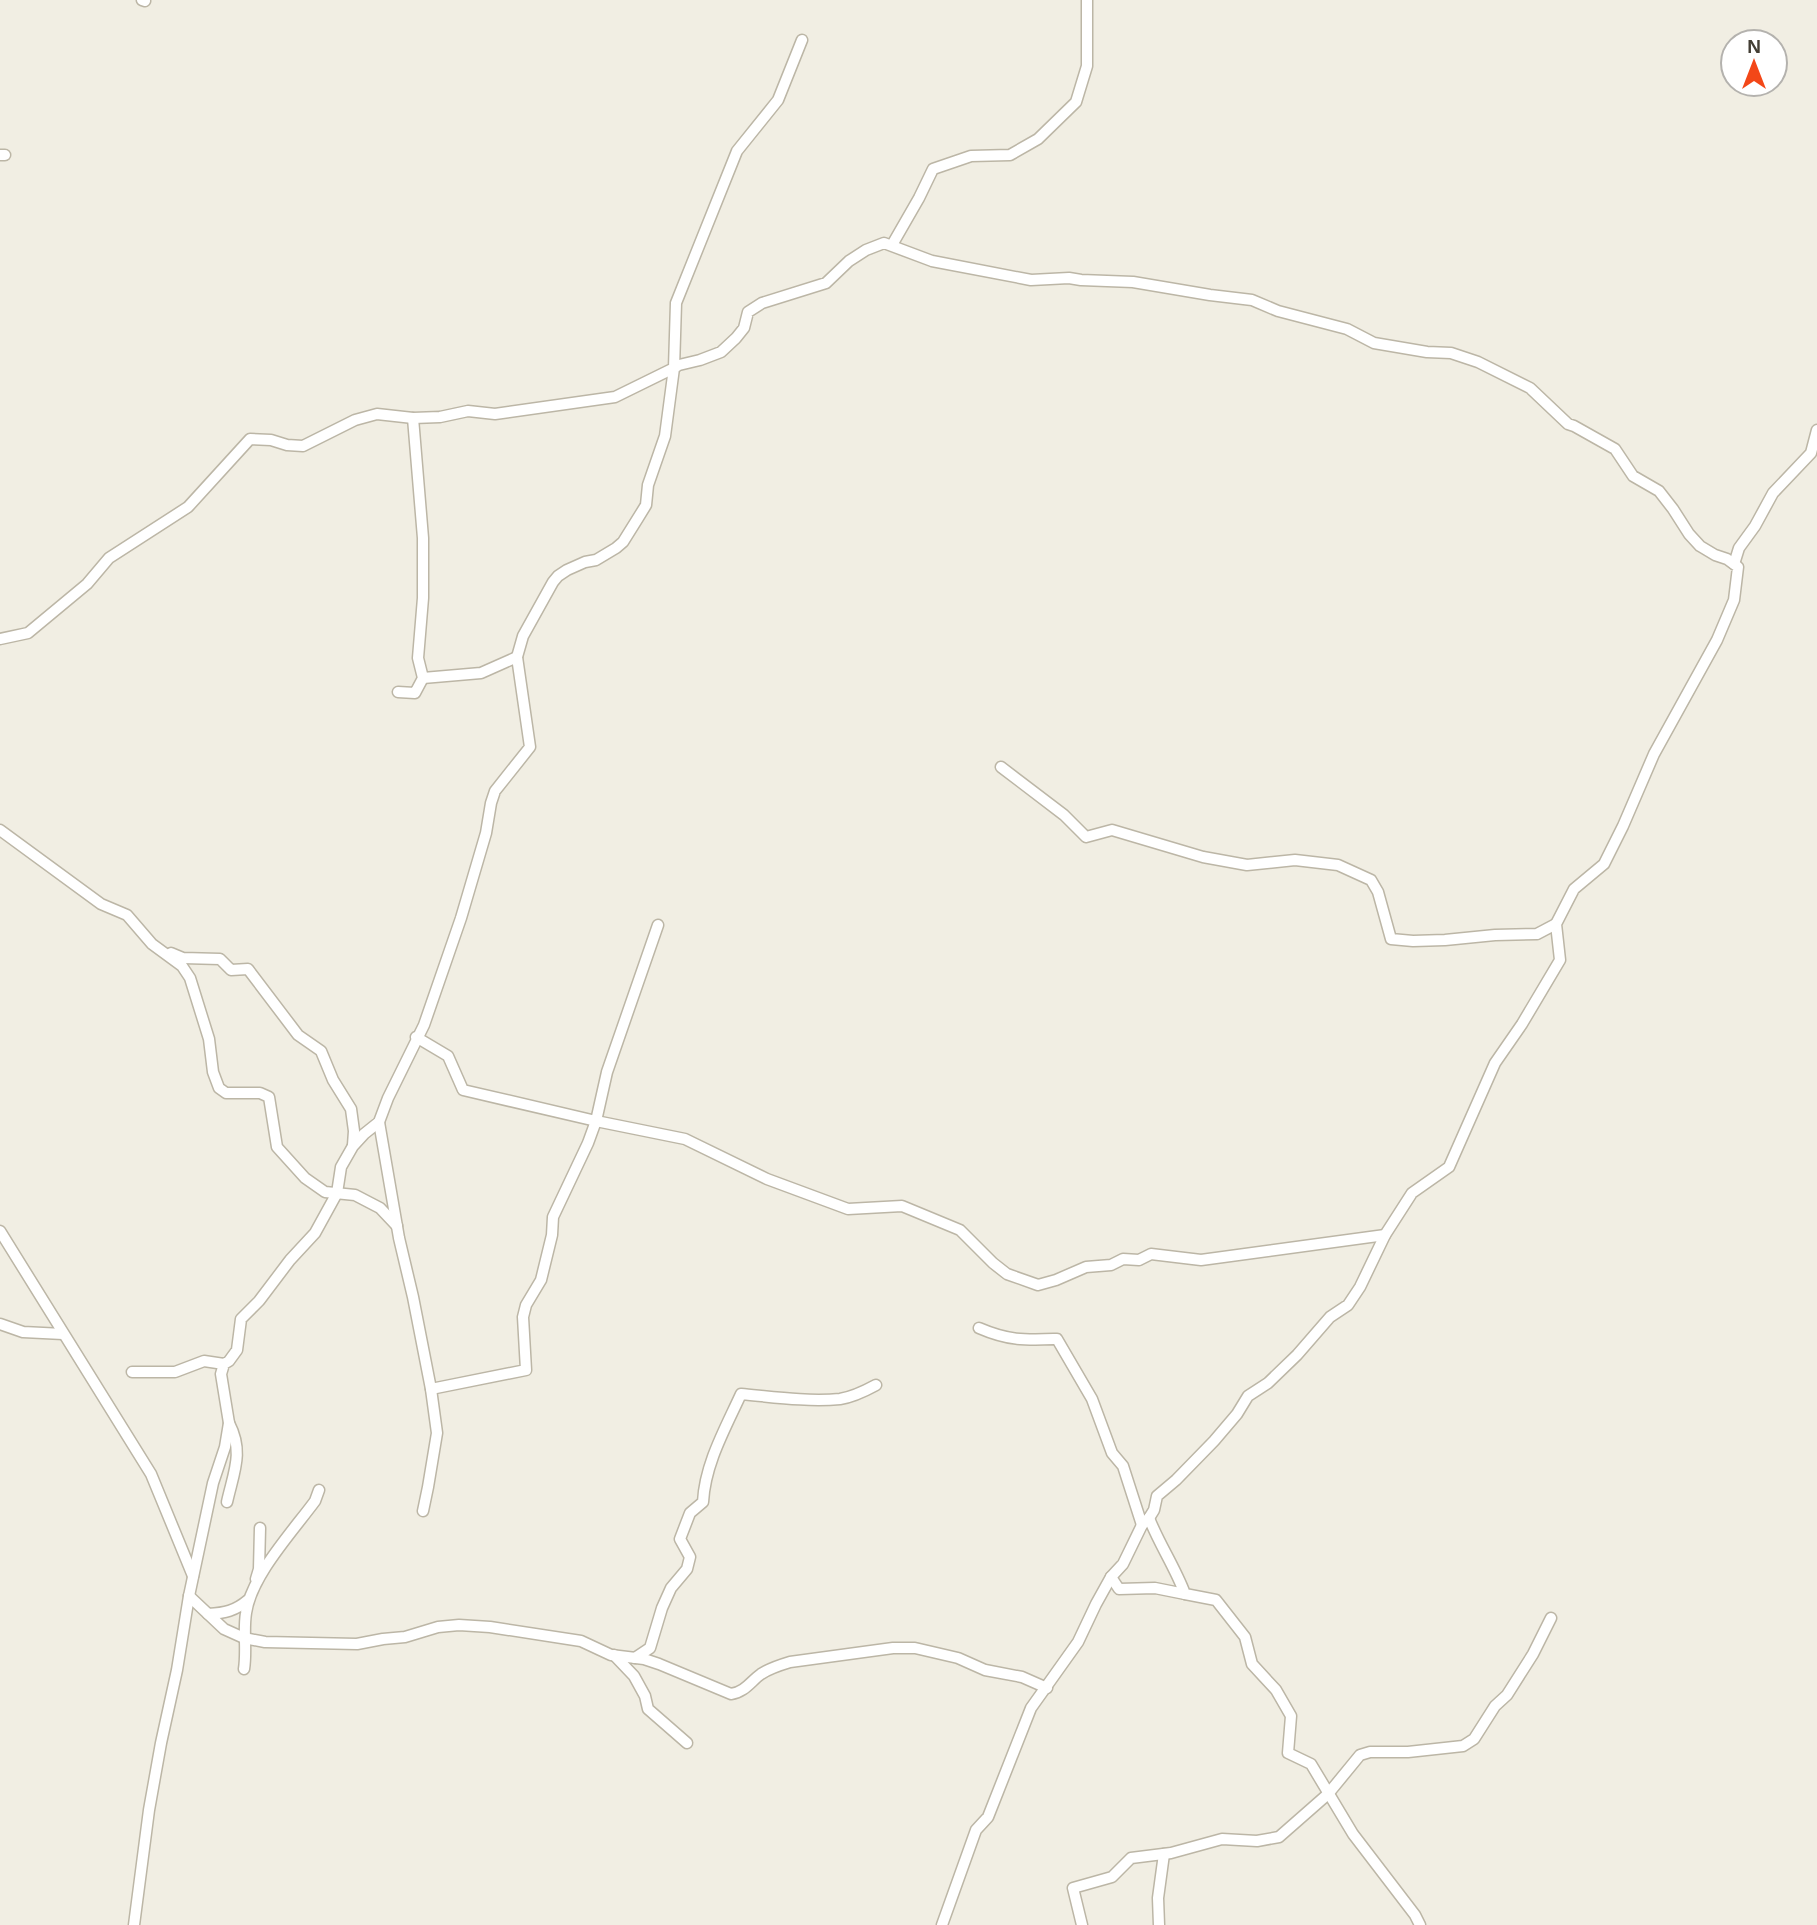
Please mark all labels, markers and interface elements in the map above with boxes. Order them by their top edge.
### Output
north arrow [1719,28,1789,98]
text: N [1747,36,1761,57]

